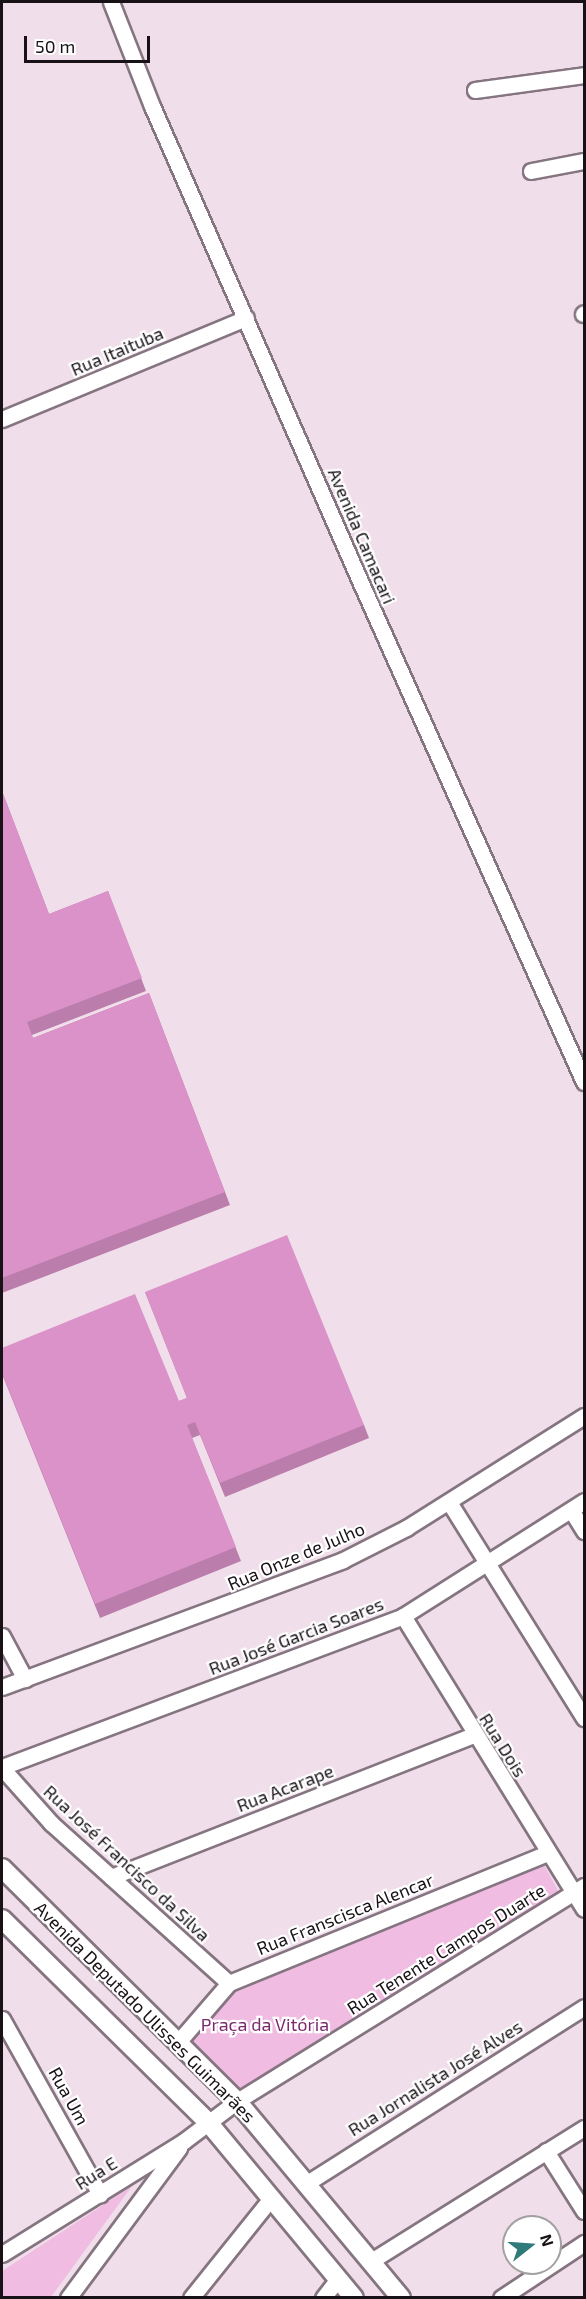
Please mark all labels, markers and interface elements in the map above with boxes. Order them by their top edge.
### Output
scale bar [27,24,153,62]
text: 50 m [35,35,75,57]
street label: Rua Itaituba [67,322,167,380]
street label: Avenida Camacari [324,465,400,607]
street label: Rua Onze de Julho [224,1517,368,1595]
street label: Rua José Garcia Soares [205,1593,387,1679]
street label: Rua Dois [475,1709,531,1781]
street label: Rua Acarape [233,1760,337,1816]
street label: Rua José Francisco da Silva [39,1780,215,1946]
street label: Rua Franscisca Alencar [253,1869,437,1959]
street label: Rua Tenente Campos Duarte [343,1879,549,2019]
street label: Avenida Deputado Ulisses Guimarães [30,1897,260,2127]
park label: Praça da Vitória [201,2013,329,2035]
street label: Rua Jornalista José Alves [343,2015,527,2141]
street label: Rua Um [44,2063,94,2129]
street label: Rua E [71,2152,121,2194]
north arrow [502,2215,562,2275]
text: N [537,2232,559,2248]

